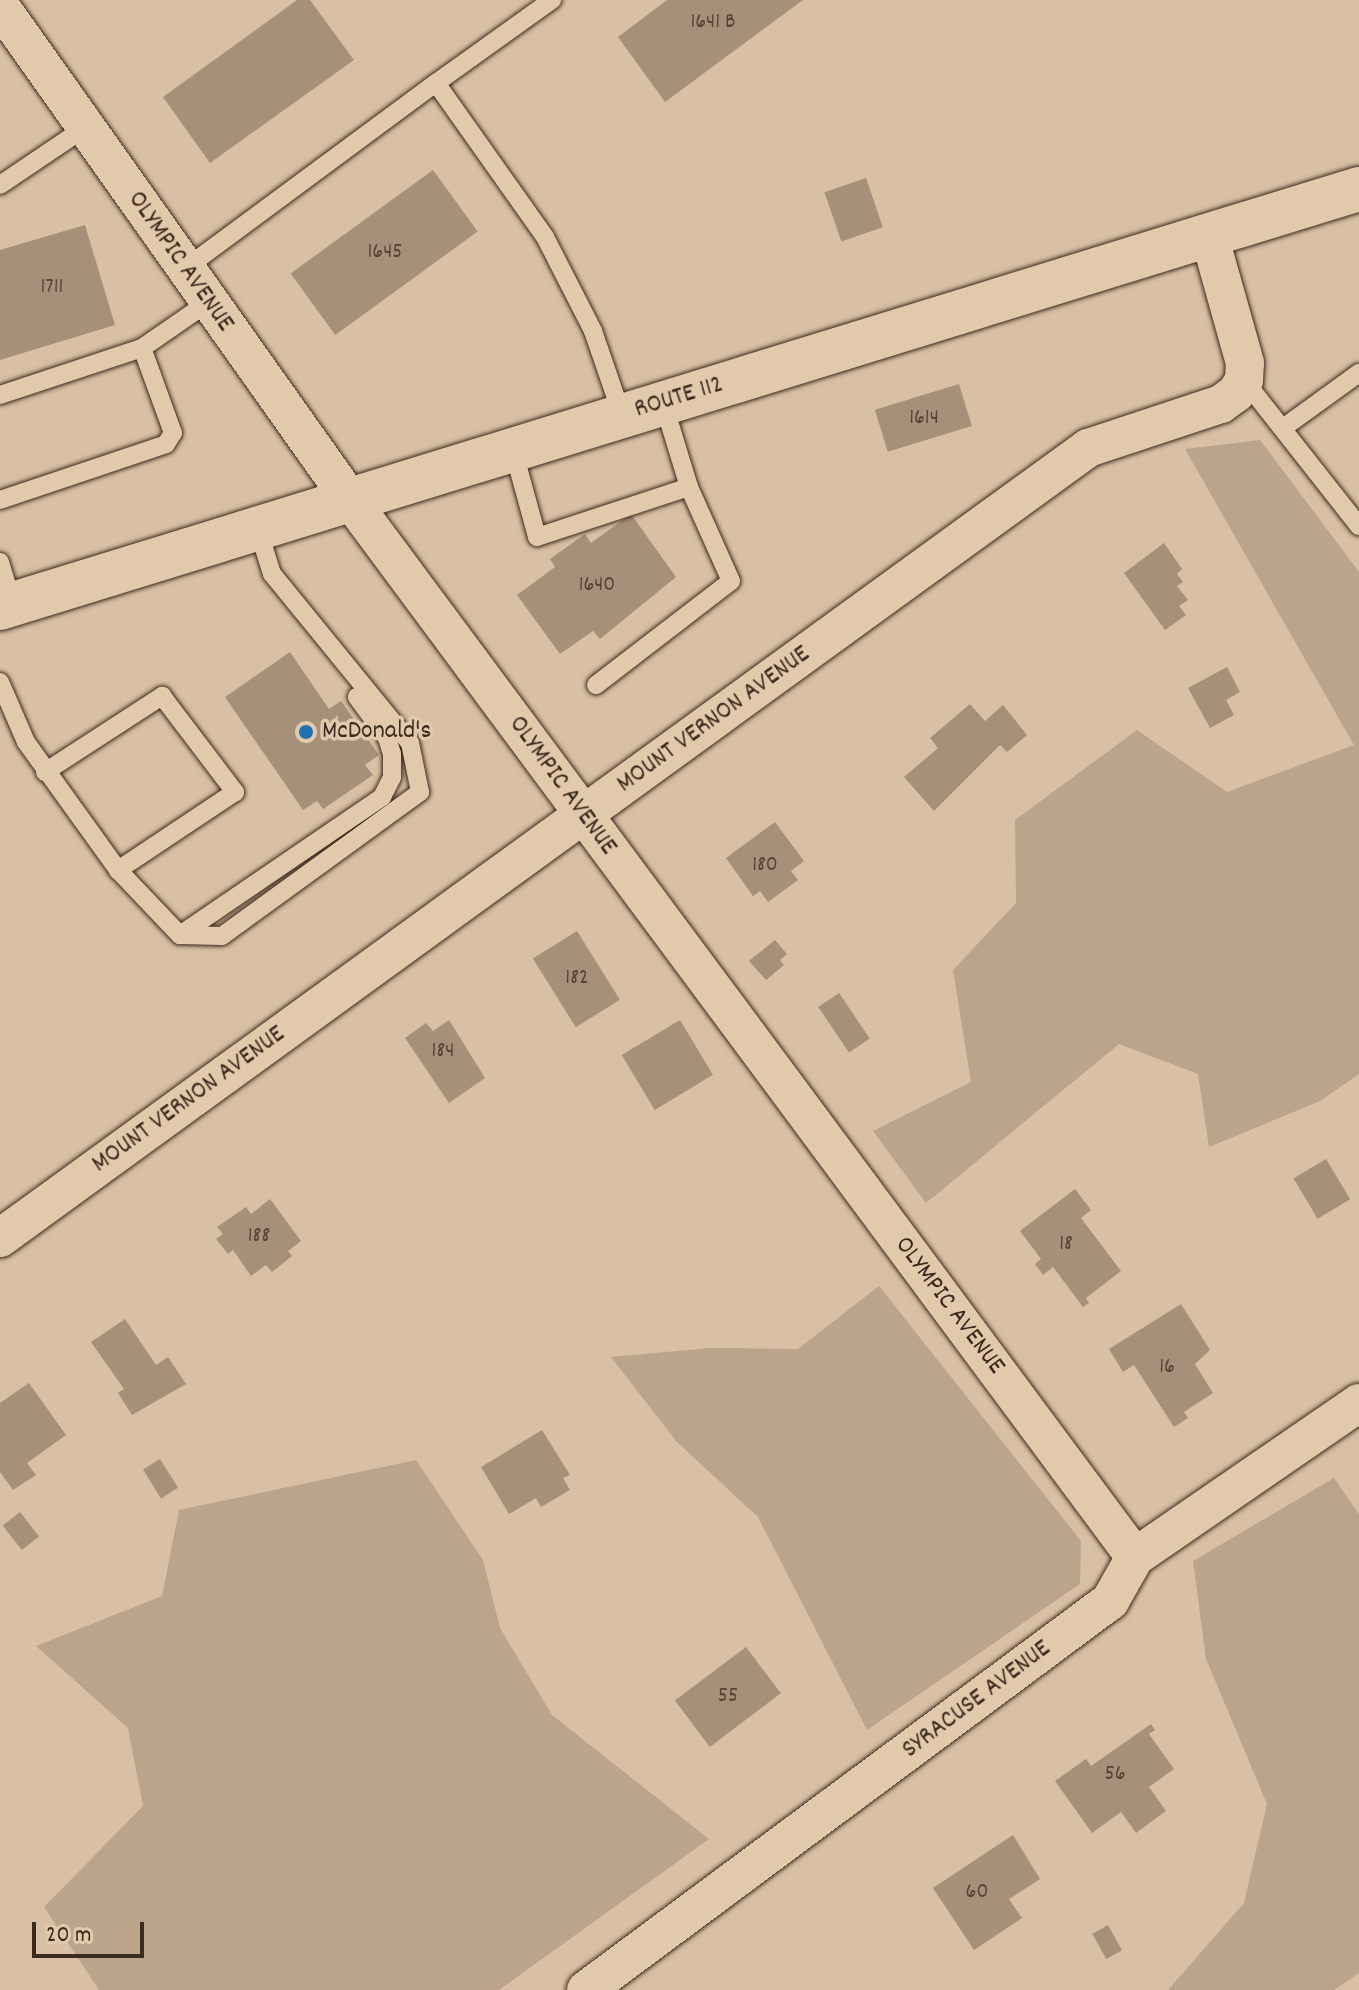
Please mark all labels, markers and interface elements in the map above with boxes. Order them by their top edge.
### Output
house number: 1641 B [690,10,736,36]
street label: OLYMPIC AVENUE [120,186,240,338]
house number: 1645 [368,240,402,266]
house number: 1711 [41,275,63,301]
street label: ROUTE 112 [631,370,727,426]
house number: 1614 [909,406,939,432]
house number: 1640 [579,573,615,599]
street label: MOUNT VERNON AVENUE [611,639,817,801]
street label: OLYMPIC AVENUE [501,710,623,862]
place label: McDonald's [322,716,431,748]
marker: McDonald's [297,723,315,741]
house number: 180 [752,853,778,879]
house number: 182 [565,966,589,992]
street label: MOUNT VERNON AVENUE [86,1019,292,1181]
house number: 184 [432,1039,454,1065]
house number: 188 [248,1224,270,1250]
street label: OLYMPIC AVENUE [887,1231,1011,1381]
house number: 18 [1059,1232,1073,1258]
house number: 16 [1159,1355,1175,1381]
street label: SYRACUSE AVENUE [896,1634,1058,1766]
house number: 55 [718,1684,738,1710]
house number: 56 [1105,1762,1125,1788]
house number: 60 [966,1880,988,1906]
scale bar [36,1906,148,1956]
text: 20 m [46,1919,92,1953]

